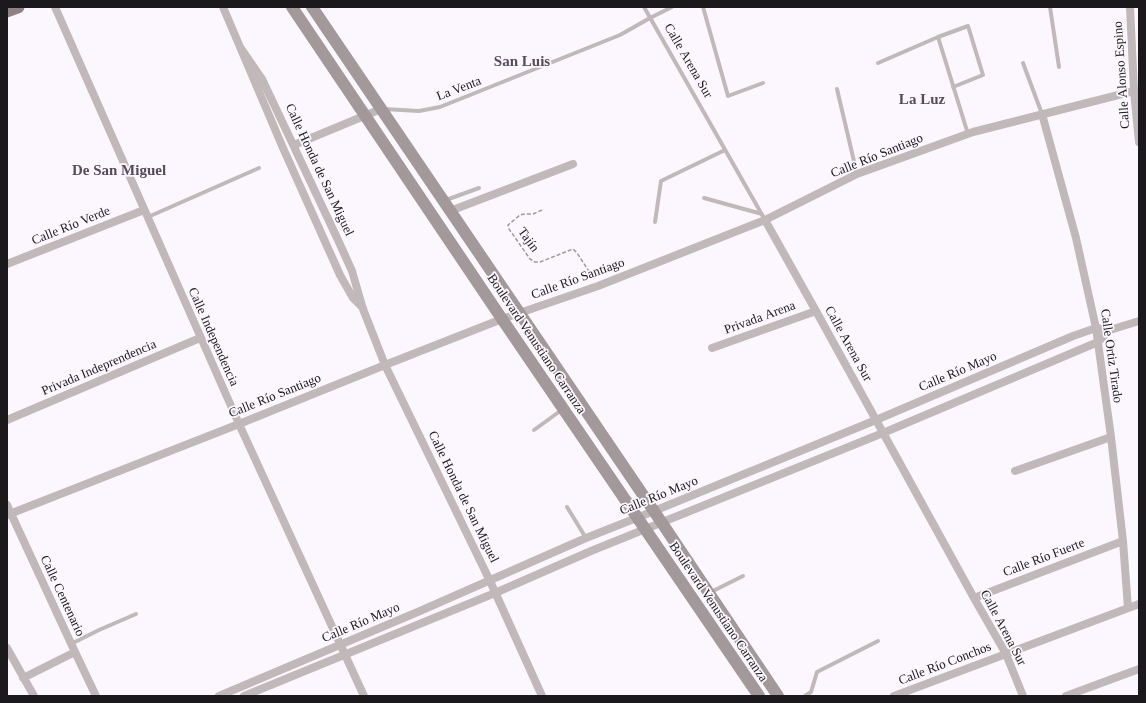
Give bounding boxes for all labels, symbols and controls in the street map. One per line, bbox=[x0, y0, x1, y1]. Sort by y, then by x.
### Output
street label: Calle Arena Sur bbox=[660, 21, 716, 101]
street label: Calle Alonso Espino bbox=[1110, 21, 1134, 129]
district label: San Luis bbox=[494, 53, 550, 71]
street label: La Venta bbox=[434, 73, 484, 105]
district label: La Luz bbox=[899, 91, 945, 109]
street label: Calle Honda de San Miguel bbox=[281, 101, 357, 239]
street label: Calle Río Santiago bbox=[829, 130, 925, 182]
district label: De San Miguel bbox=[72, 162, 166, 180]
street label: Calle Río Verde bbox=[30, 203, 112, 249]
street label: Tajín bbox=[514, 225, 542, 255]
street label: Calle Río Santiago bbox=[529, 255, 627, 303]
street label: Boulevard Venustiano Carranza bbox=[483, 271, 589, 417]
street label: Calle Independencia bbox=[184, 285, 242, 389]
street label: Privada Arena bbox=[722, 298, 798, 338]
street label: Calle Arena Sur bbox=[821, 304, 875, 384]
street label: Calle Ortiz Tirado bbox=[1097, 308, 1125, 404]
street label: Privada Indeprendencia bbox=[39, 337, 159, 399]
street label: Calle Río Mayo bbox=[917, 349, 999, 395]
street label: Calle Río Santiago bbox=[227, 370, 323, 422]
street label: Calle Honda de San Miguel bbox=[424, 429, 502, 565]
street label: Calle Río Mayo bbox=[618, 473, 700, 519]
street label: Calle Río Fuerte bbox=[1001, 535, 1087, 581]
street label: Boulevard Venustiano Carranza bbox=[665, 539, 771, 685]
street label: Calle Centenario bbox=[36, 553, 88, 639]
street label: Calle Arena Sur bbox=[976, 587, 1030, 669]
street label: Calle Río Mayo bbox=[320, 600, 402, 646]
street label: Calle Río Conchos bbox=[896, 639, 994, 689]

